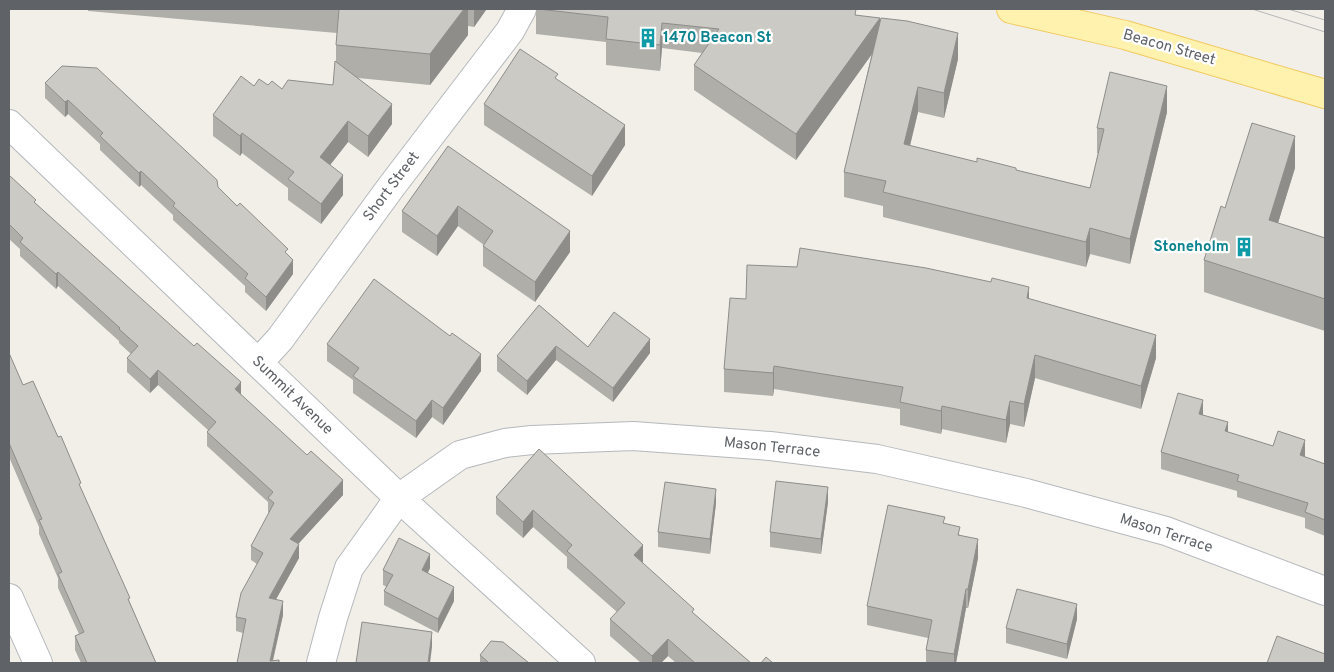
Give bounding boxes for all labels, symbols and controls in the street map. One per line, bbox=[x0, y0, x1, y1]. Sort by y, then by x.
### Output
street label: Beacon Street bbox=[1121, 26, 1217, 70]
building icon: 1470 Beacon St bbox=[637, 27, 659, 49]
place label: 1470 Beacon St bbox=[663, 29, 772, 48]
street label: Short Street bbox=[360, 148, 424, 226]
building icon: Stoneholm bbox=[1233, 236, 1255, 258]
place label: Stoneholm bbox=[1154, 238, 1229, 257]
street label: Summit Avenue bbox=[247, 352, 337, 440]
street label: Mason Terrace bbox=[723, 433, 821, 463]
street label: Mason Terrace bbox=[1117, 510, 1215, 558]

